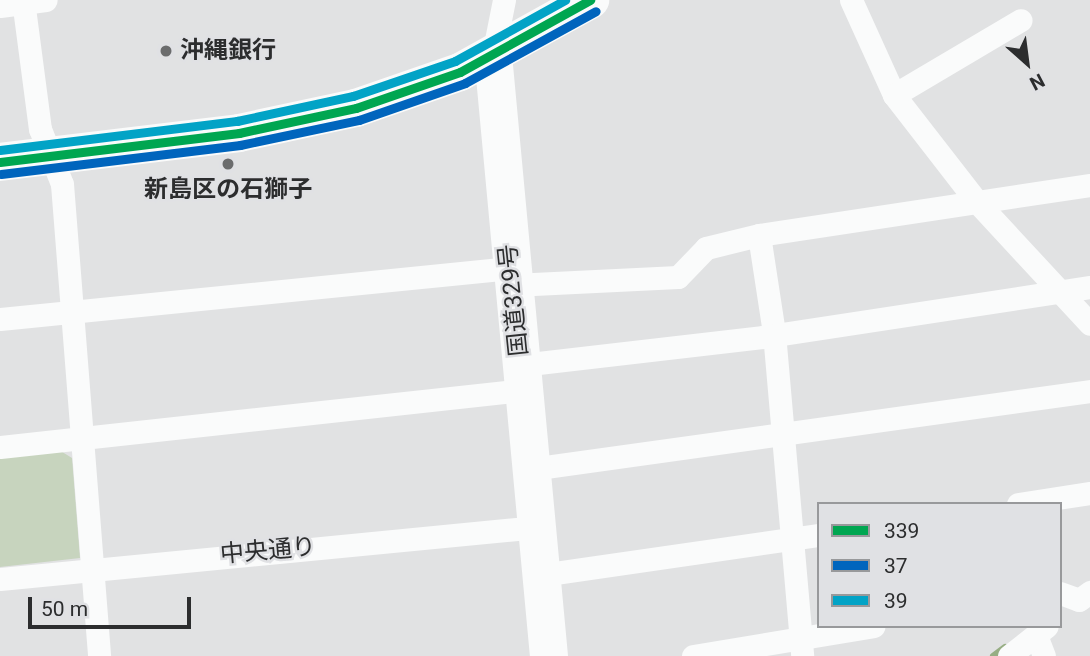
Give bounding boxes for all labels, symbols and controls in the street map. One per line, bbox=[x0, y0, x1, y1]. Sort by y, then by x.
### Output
north arrow bbox=[992, 28, 1062, 98]
place label: 沖縄銀行 bbox=[180, 37, 276, 65]
marker: 沖縄銀行 bbox=[158, 43, 174, 59]
text: N bbox=[1026, 69, 1048, 95]
marker: 新島区の石獅子 bbox=[220, 156, 236, 172]
place label: 新島区の石獅子 bbox=[144, 176, 312, 204]
street label: 国道329号 bbox=[494, 243, 534, 357]
legend bbox=[817, 502, 1062, 628]
text: 339 bbox=[884, 519, 919, 543]
street label: 中央通り bbox=[219, 532, 317, 570]
text: 37 bbox=[884, 554, 908, 578]
scale bar bbox=[32, 582, 194, 626]
text: 39 bbox=[884, 589, 908, 613]
text: 50 m bbox=[41, 597, 88, 621]

